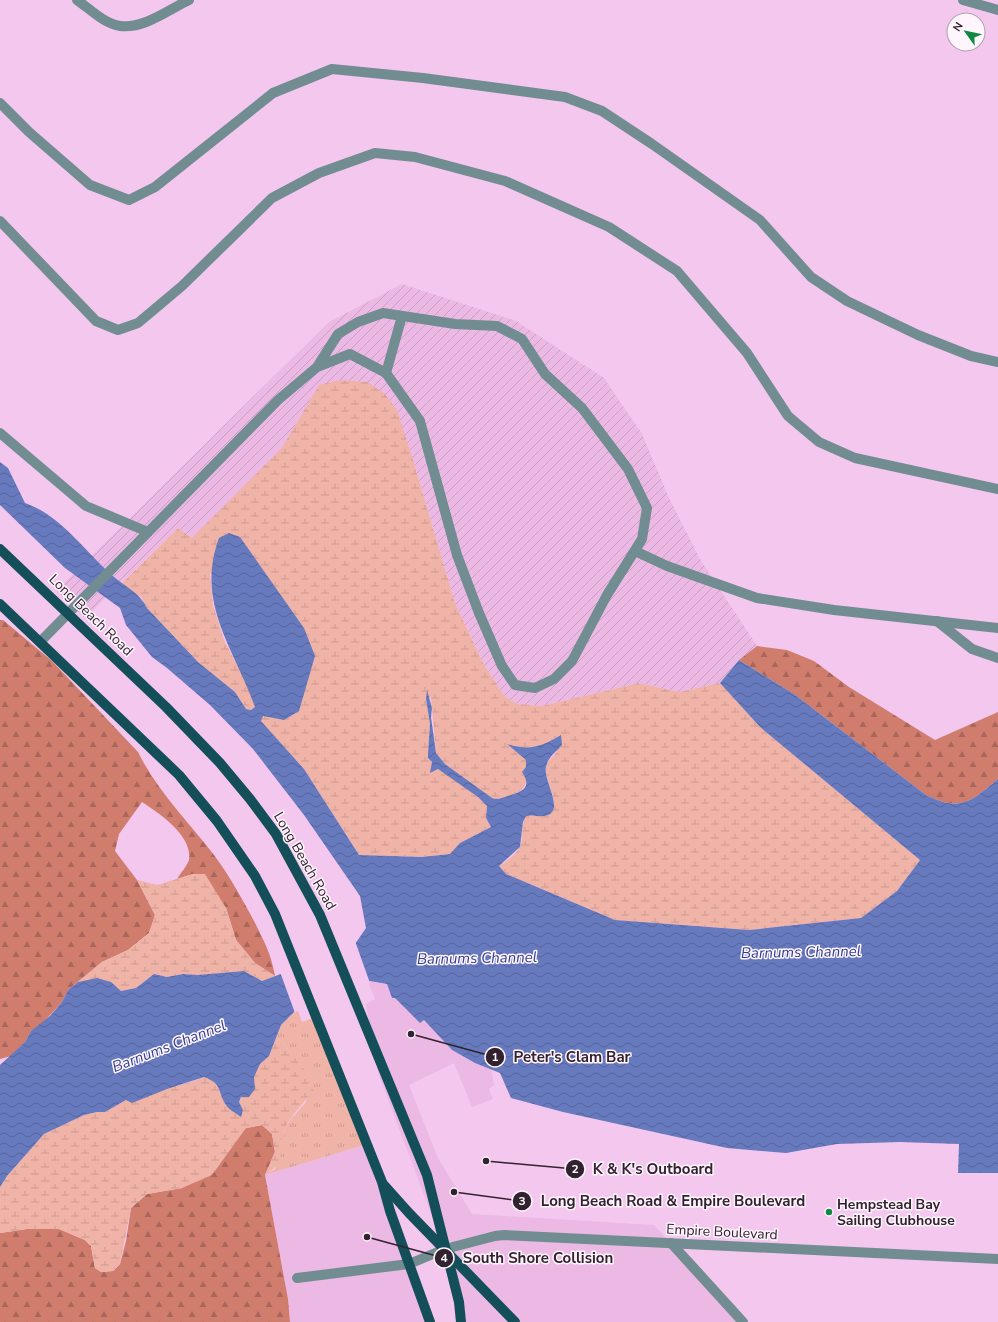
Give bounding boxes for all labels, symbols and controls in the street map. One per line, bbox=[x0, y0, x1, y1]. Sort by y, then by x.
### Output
north arrow bbox=[946, 12, 986, 52]
text: N bbox=[950, 19, 967, 34]
street label: Long Beach Road bbox=[45, 570, 137, 660]
street label: Long Beach Road bbox=[269, 809, 341, 913]
water label: Barnums Channel bbox=[741, 941, 861, 963]
water label: Barnums Channel bbox=[417, 947, 537, 969]
water label: Barnums Channel bbox=[109, 1015, 229, 1077]
callout: Peter's Clam Bar bbox=[485, 1044, 638, 1071]
text: Peter's Clam Bar bbox=[514, 1047, 631, 1067]
text: 1 bbox=[491, 1049, 499, 1065]
callout: K & K's Outboard bbox=[565, 1155, 722, 1182]
text: K & K's Outboard bbox=[593, 1159, 713, 1179]
text: 2 bbox=[571, 1161, 579, 1177]
callout: Long Beach Road & Empire Boulevard bbox=[512, 1188, 813, 1215]
text: Long Beach Road & Empire Boulevard bbox=[541, 1191, 805, 1211]
text: 3 bbox=[518, 1193, 526, 1209]
place label: Hempstead Bay Sailing Clubhouse bbox=[837, 1195, 955, 1230]
marker: Hempstead Bay Sailing Clubhouse bbox=[824, 1207, 834, 1217]
street label: Empire Boulevard bbox=[666, 1220, 778, 1244]
callout: South Shore Collision bbox=[434, 1244, 621, 1271]
text: South Shore Collision bbox=[463, 1248, 613, 1268]
text: 4 bbox=[440, 1250, 448, 1266]

